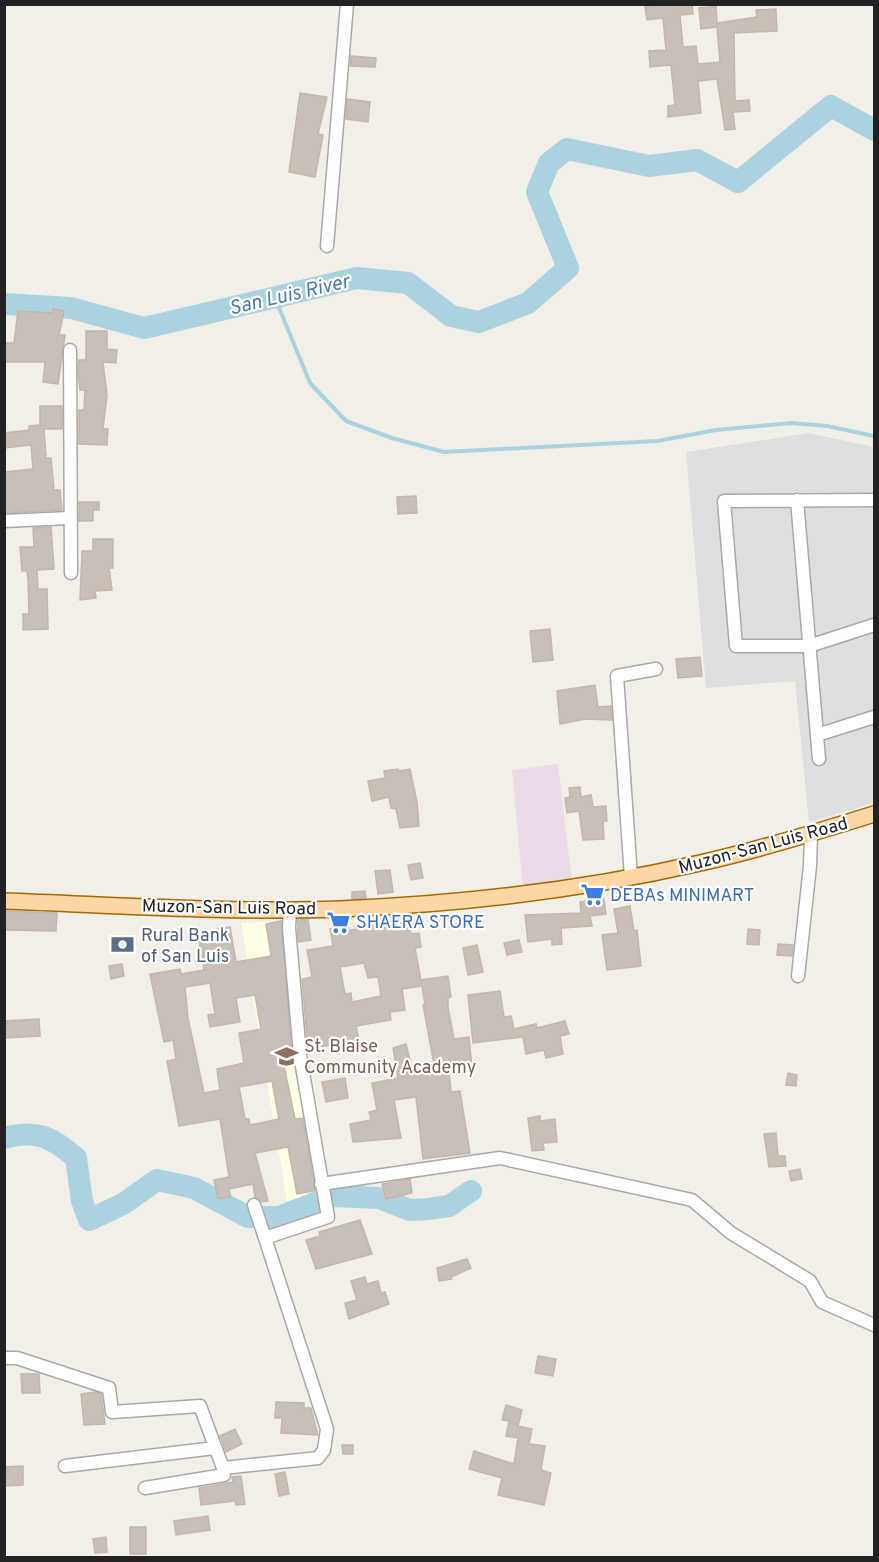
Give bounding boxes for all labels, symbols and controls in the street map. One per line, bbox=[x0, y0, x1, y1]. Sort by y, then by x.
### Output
water label: San Luis River bbox=[227, 269, 354, 322]
street label: Muzon-San Luis Road bbox=[676, 813, 851, 880]
supermarket icon: DEBAs MINIMART bbox=[579, 882, 605, 908]
place label: DEBAs MINIMART bbox=[610, 885, 754, 908]
street label: Muzon-San Luis Road bbox=[142, 895, 316, 922]
supermarket icon: SHAERA STORE bbox=[325, 909, 351, 935]
place label: SHAERA STORE bbox=[356, 912, 485, 935]
place label: Rural Bank of San Luis bbox=[141, 925, 229, 969]
bank icon: Rural Bank of San Luis bbox=[110, 932, 136, 958]
place label: St. Blaise Community Academy bbox=[304, 1036, 476, 1080]
school or university icon: St. Blaise Community Academy bbox=[273, 1043, 299, 1069]

